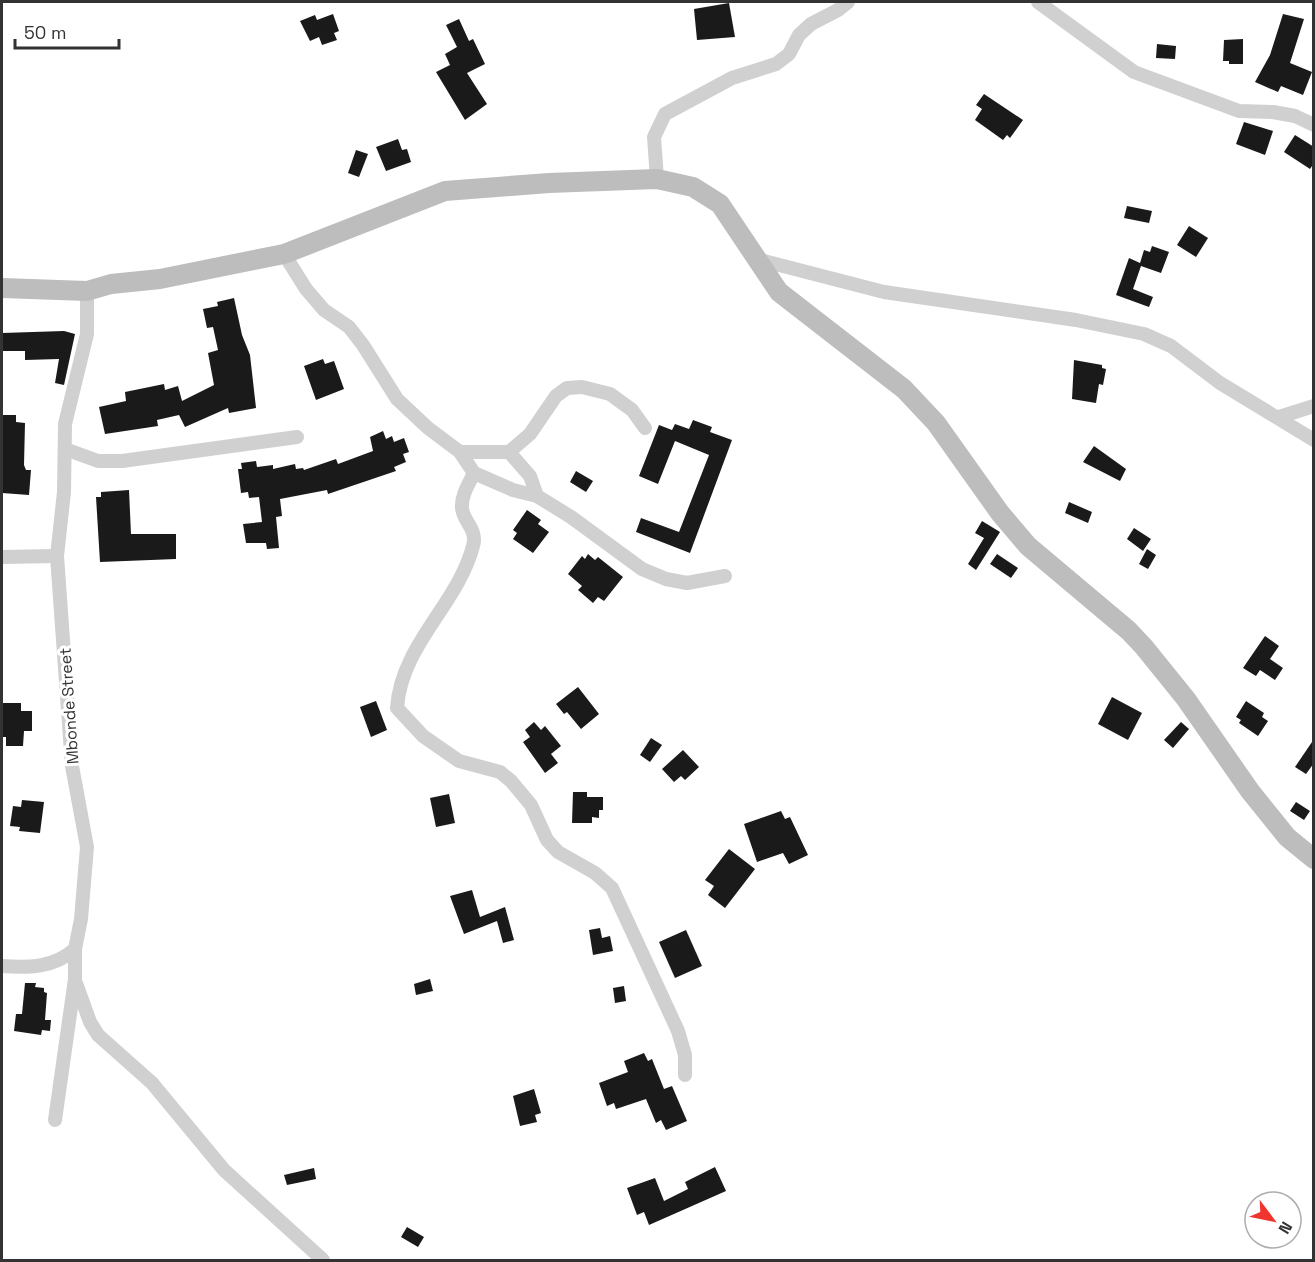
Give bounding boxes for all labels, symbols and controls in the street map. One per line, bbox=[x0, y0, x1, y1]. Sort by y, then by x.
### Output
scale bar bbox=[15, 12, 118, 50]
text: 50 m bbox=[24, 21, 66, 44]
street label: Mbonde Street bbox=[54, 647, 84, 765]
north arrow bbox=[1243, 1190, 1303, 1250]
text: N bbox=[1274, 1218, 1297, 1238]

